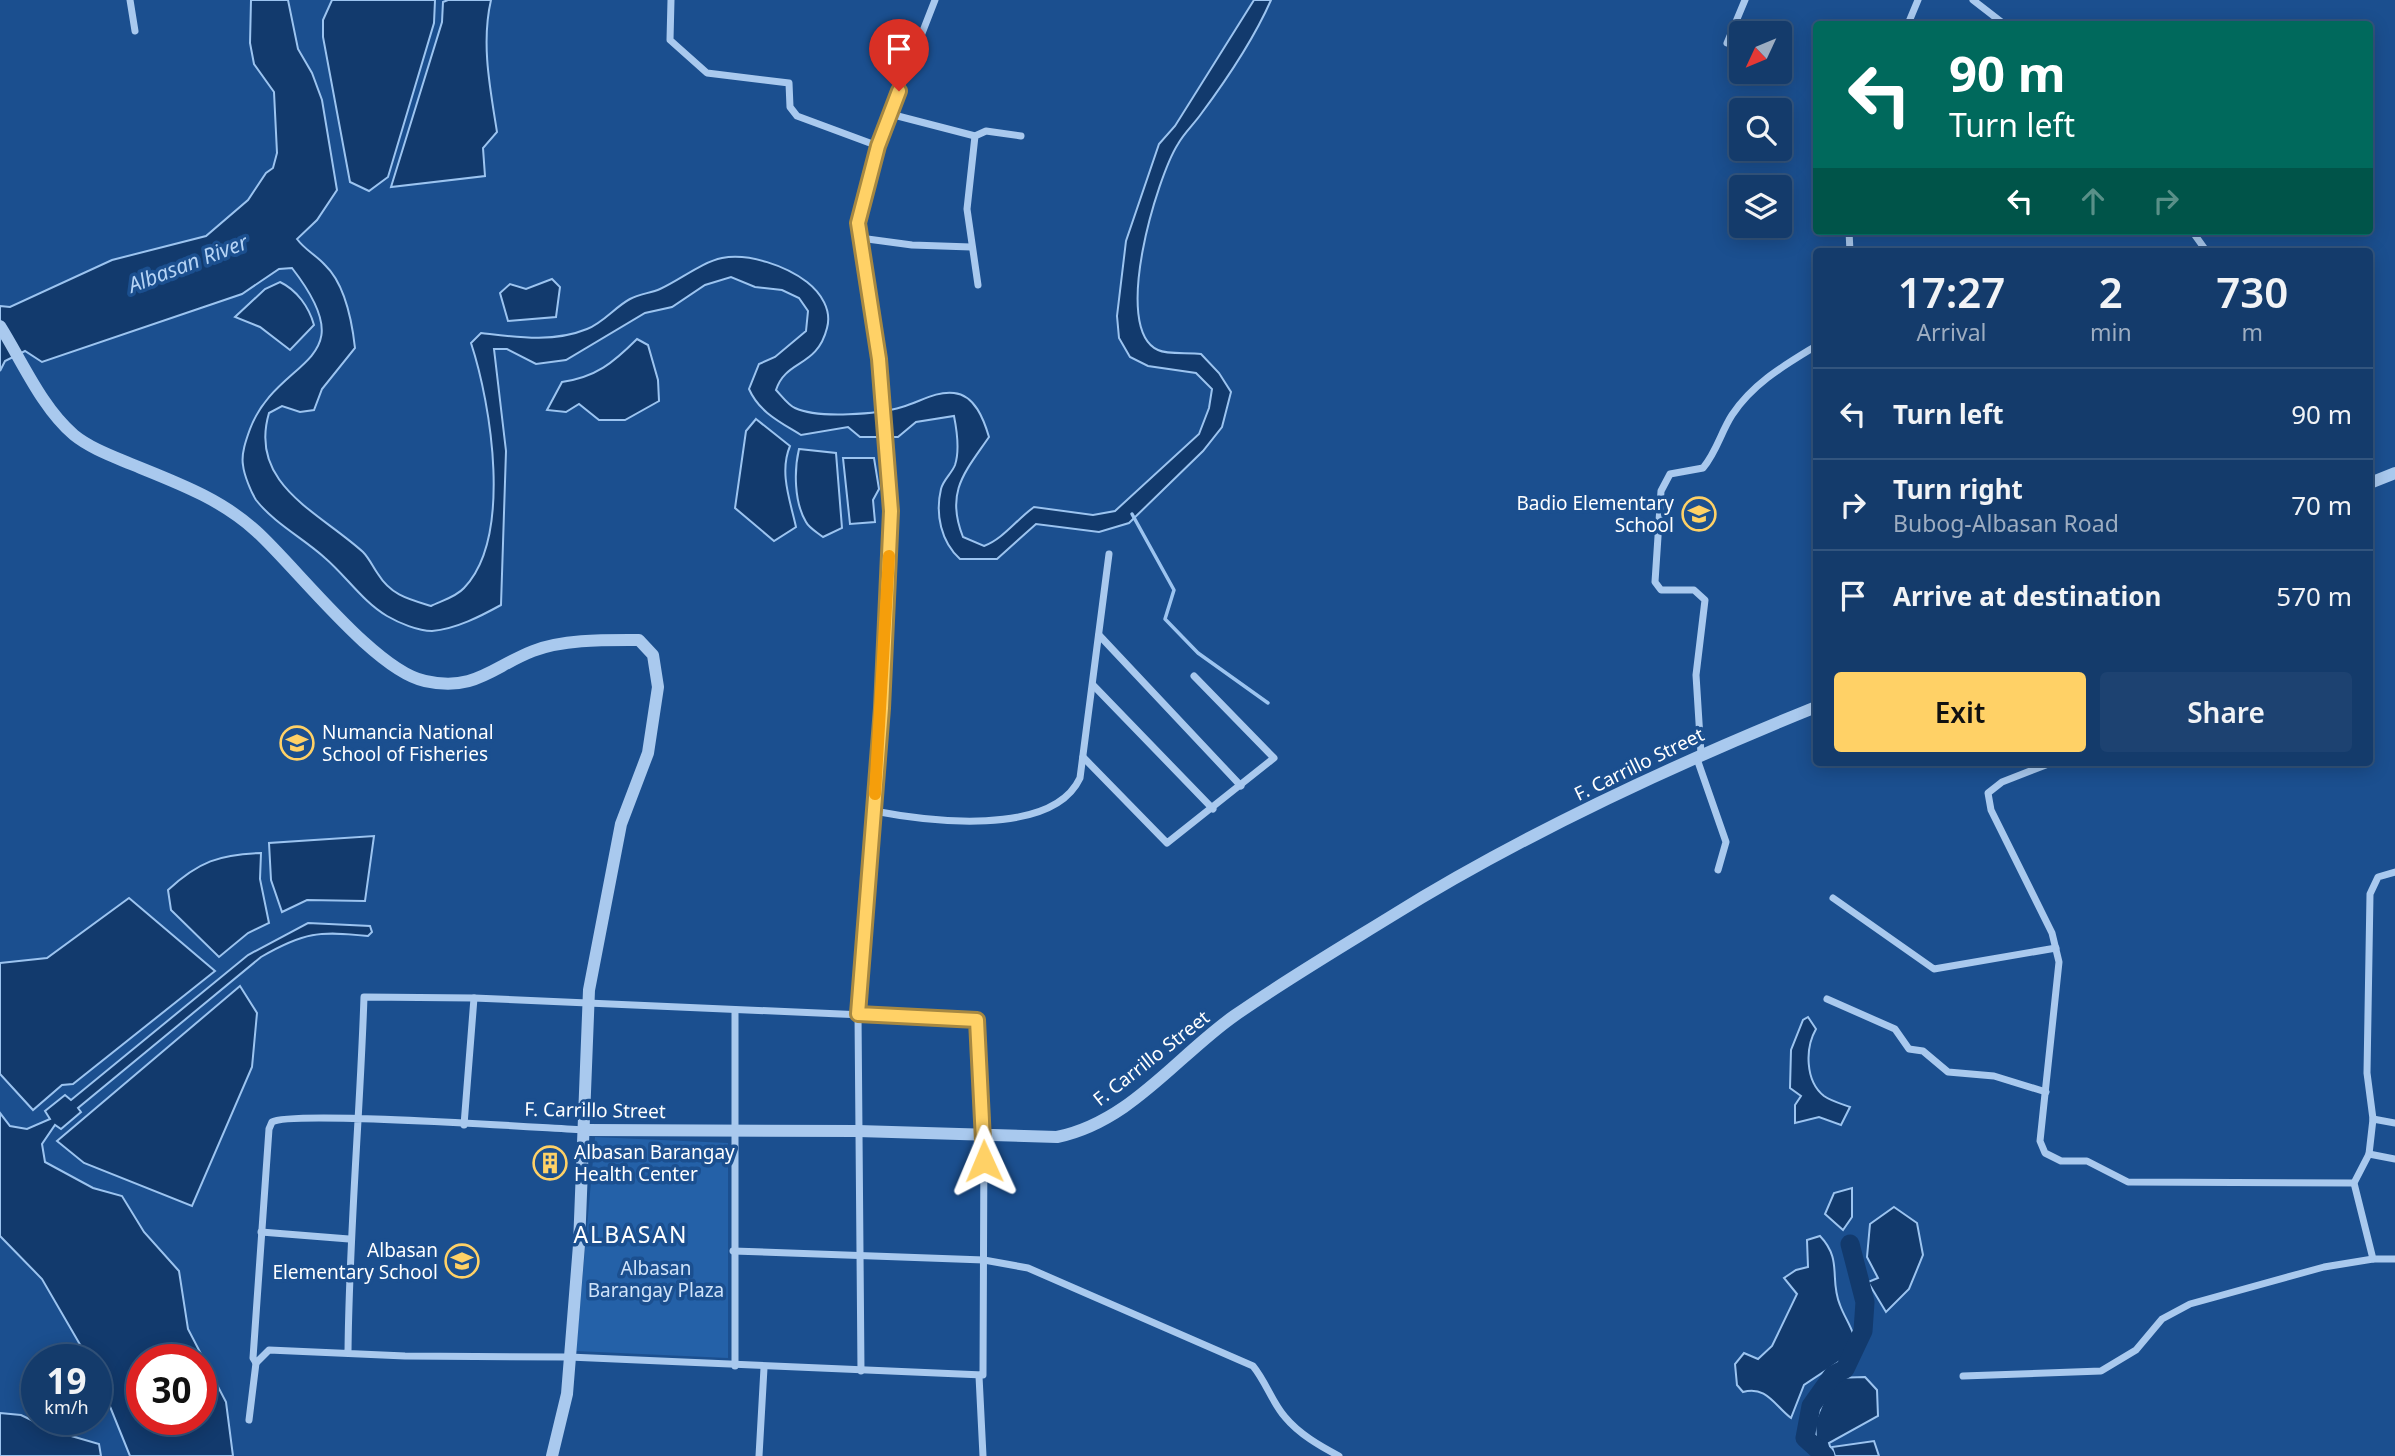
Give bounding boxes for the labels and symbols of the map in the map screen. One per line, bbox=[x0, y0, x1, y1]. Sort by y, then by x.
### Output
pin bbox=[869, 19, 929, 91]
north arrow bbox=[1729, 21, 1792, 84]
water label: Albasan River bbox=[122, 227, 253, 299]
place label: Badio Elementary School bbox=[1517, 490, 1674, 538]
school or university icon: Badio Elementary School bbox=[1680, 495, 1718, 533]
place label: Numancia National School of Fisheries bbox=[322, 719, 494, 767]
street label: F. Carrillo Street bbox=[1570, 721, 1708, 807]
school or university icon: Numancia National School of Fisheries bbox=[278, 724, 316, 762]
street label: F. Carrillo Street bbox=[1087, 1004, 1215, 1112]
street label: F. Carrillo Street bbox=[524, 1096, 666, 1124]
position arrow bbox=[947, 1124, 1021, 1198]
place label: Albasan Barangay Health Center bbox=[574, 1139, 735, 1187]
building icon: Albasan Barangay Health Center bbox=[531, 1144, 569, 1182]
district label: ALBASAN bbox=[573, 1218, 689, 1250]
place label: Albasan Elementary School bbox=[272, 1237, 438, 1285]
school or university icon: Albasan Elementary School bbox=[443, 1242, 481, 1280]
park label: Albasan Barangay Plaza bbox=[588, 1255, 724, 1303]
speed limit sign: 30 bbox=[126, 1344, 217, 1435]

